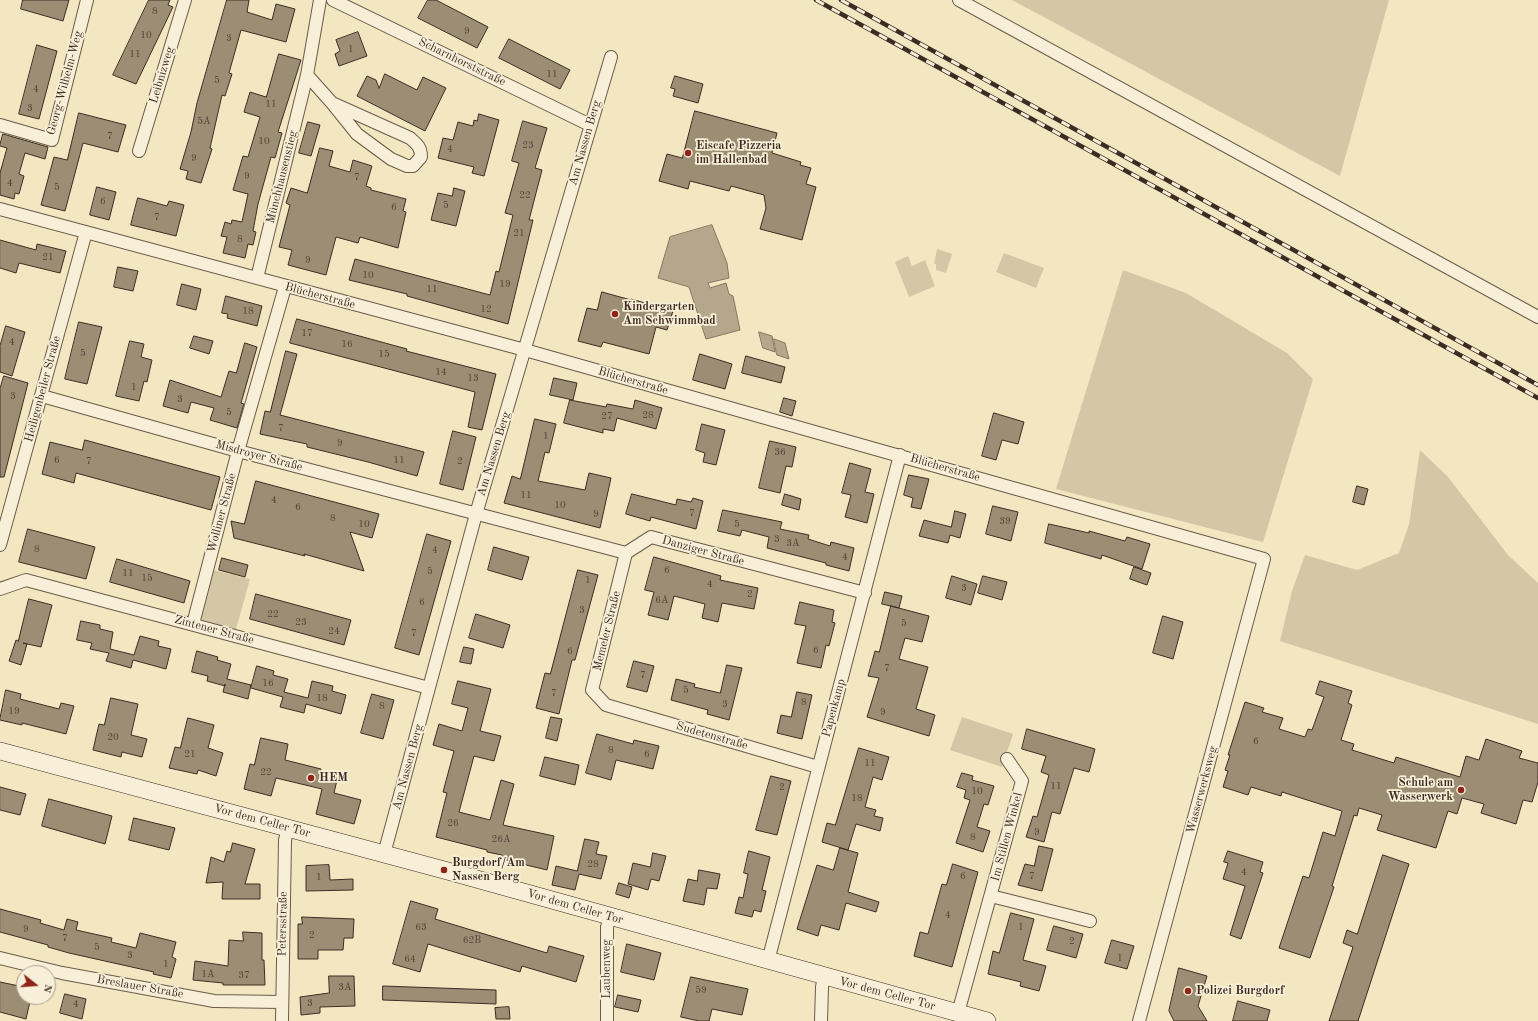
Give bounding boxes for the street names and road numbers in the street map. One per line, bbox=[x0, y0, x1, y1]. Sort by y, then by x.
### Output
street label: Georg-Wilhelm-Weg bbox=[44, 29, 86, 137]
street label: Scharnhorststraße bbox=[416, 35, 508, 89]
street label: Leibnizweg bbox=[147, 45, 177, 105]
street label: Am Nassen Berg bbox=[566, 99, 604, 187]
street label: Münchhausenstieg bbox=[263, 129, 301, 225]
street label: Blücherstraße bbox=[283, 280, 357, 312]
street label: Heiligenbeiler Straße bbox=[22, 334, 64, 444]
street label: Blücherstraße bbox=[596, 364, 670, 398]
street label: Am Nassen Berg bbox=[474, 410, 514, 498]
street label: Misdroyer Straße bbox=[214, 437, 304, 475]
street label: Blücherstraße bbox=[908, 451, 982, 485]
street label: Wolliner Straße bbox=[204, 472, 240, 554]
street label: Danziger Straße bbox=[660, 533, 746, 569]
street label: Memeler Straße bbox=[590, 589, 624, 673]
street label: Zintener Straße bbox=[173, 612, 255, 648]
street label: Papenkamp bbox=[819, 677, 849, 739]
street label: Sudetenstraße bbox=[674, 719, 750, 753]
street label: Am Nassen Berg bbox=[390, 723, 426, 811]
street label: Wasserwerksweg bbox=[1183, 745, 1221, 835]
street label: Im Stillen Winkel bbox=[988, 791, 1026, 883]
street label: Vor dem Celler Tor bbox=[212, 801, 312, 841]
street label: Vor dem Celler Tor bbox=[525, 886, 625, 928]
street label: Petersstraße bbox=[275, 891, 291, 957]
street label: Laubenweg bbox=[600, 939, 614, 999]
street label: Breslauer Straße bbox=[96, 972, 184, 1002]
street label: Vor dem Celler Tor bbox=[837, 974, 937, 1014]

